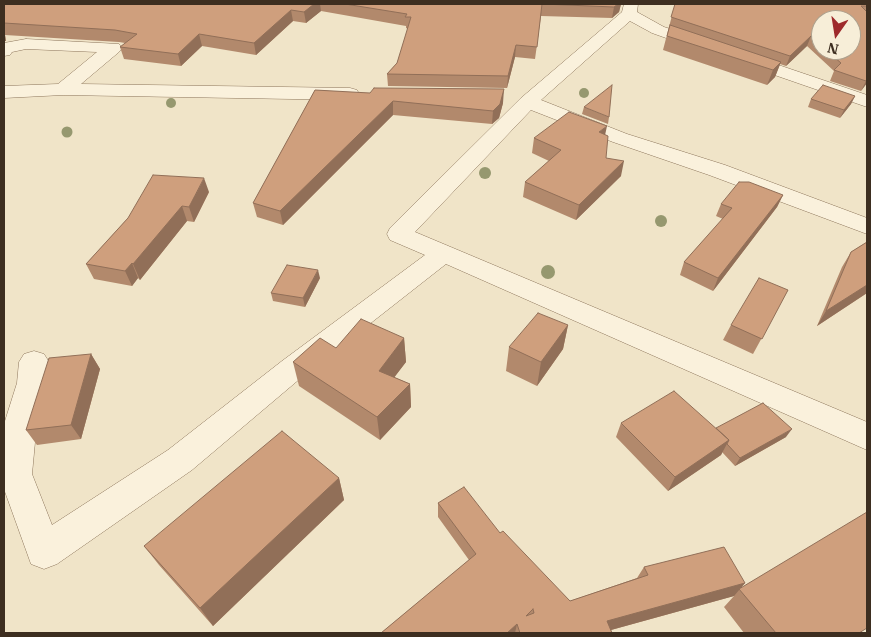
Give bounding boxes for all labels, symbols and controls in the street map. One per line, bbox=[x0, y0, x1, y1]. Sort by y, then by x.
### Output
north arrow bbox=[811, 10, 861, 60]
text: N bbox=[825, 39, 840, 59]

